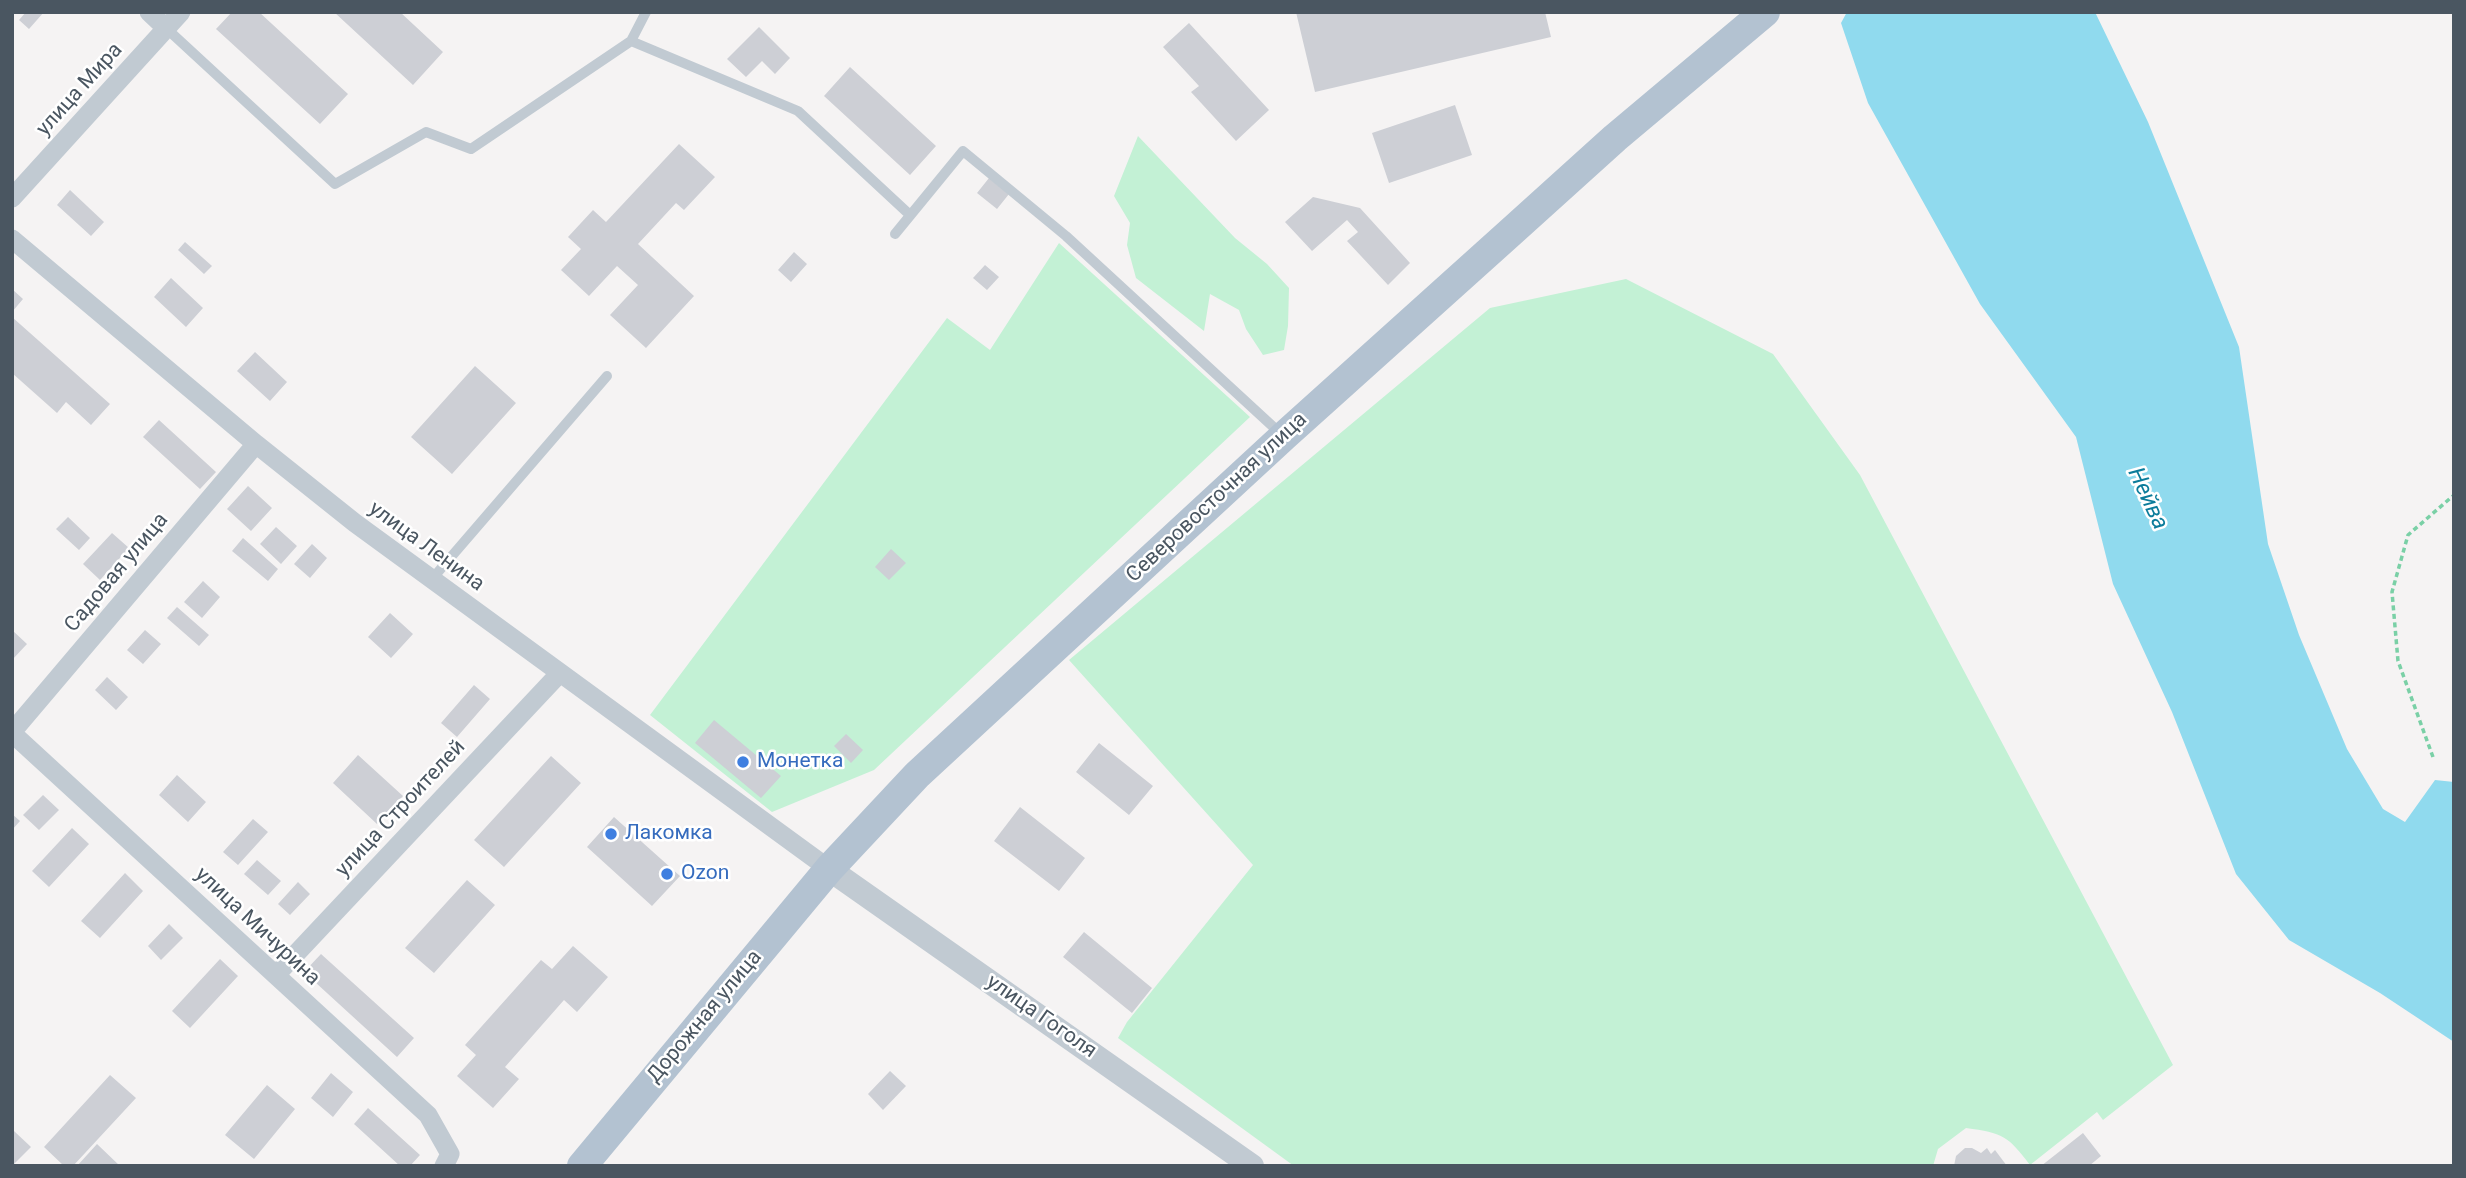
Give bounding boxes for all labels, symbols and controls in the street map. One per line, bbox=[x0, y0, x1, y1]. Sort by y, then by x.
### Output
street label: улица Мира bbox=[32, 38, 128, 142]
street label: Северовосточная улица bbox=[1121, 408, 1313, 588]
water label: Нейва bbox=[2121, 463, 2173, 535]
street label: улица Ленина bbox=[363, 497, 489, 597]
street label: Садовая улица bbox=[60, 508, 174, 638]
street label: улица Строителей bbox=[331, 735, 471, 883]
place label: Монетка bbox=[757, 749, 843, 775]
marker: Монетка bbox=[735, 754, 751, 770]
place label: Лакомка bbox=[625, 821, 713, 847]
marker: Лакомка bbox=[603, 826, 619, 842]
place label: Ozon bbox=[681, 861, 729, 887]
street label: улица Мичурина bbox=[189, 863, 325, 991]
marker: Ozon bbox=[659, 866, 675, 882]
street label: Дорожная улица bbox=[642, 946, 768, 1088]
street label: улица Гоголя bbox=[981, 970, 1101, 1064]

